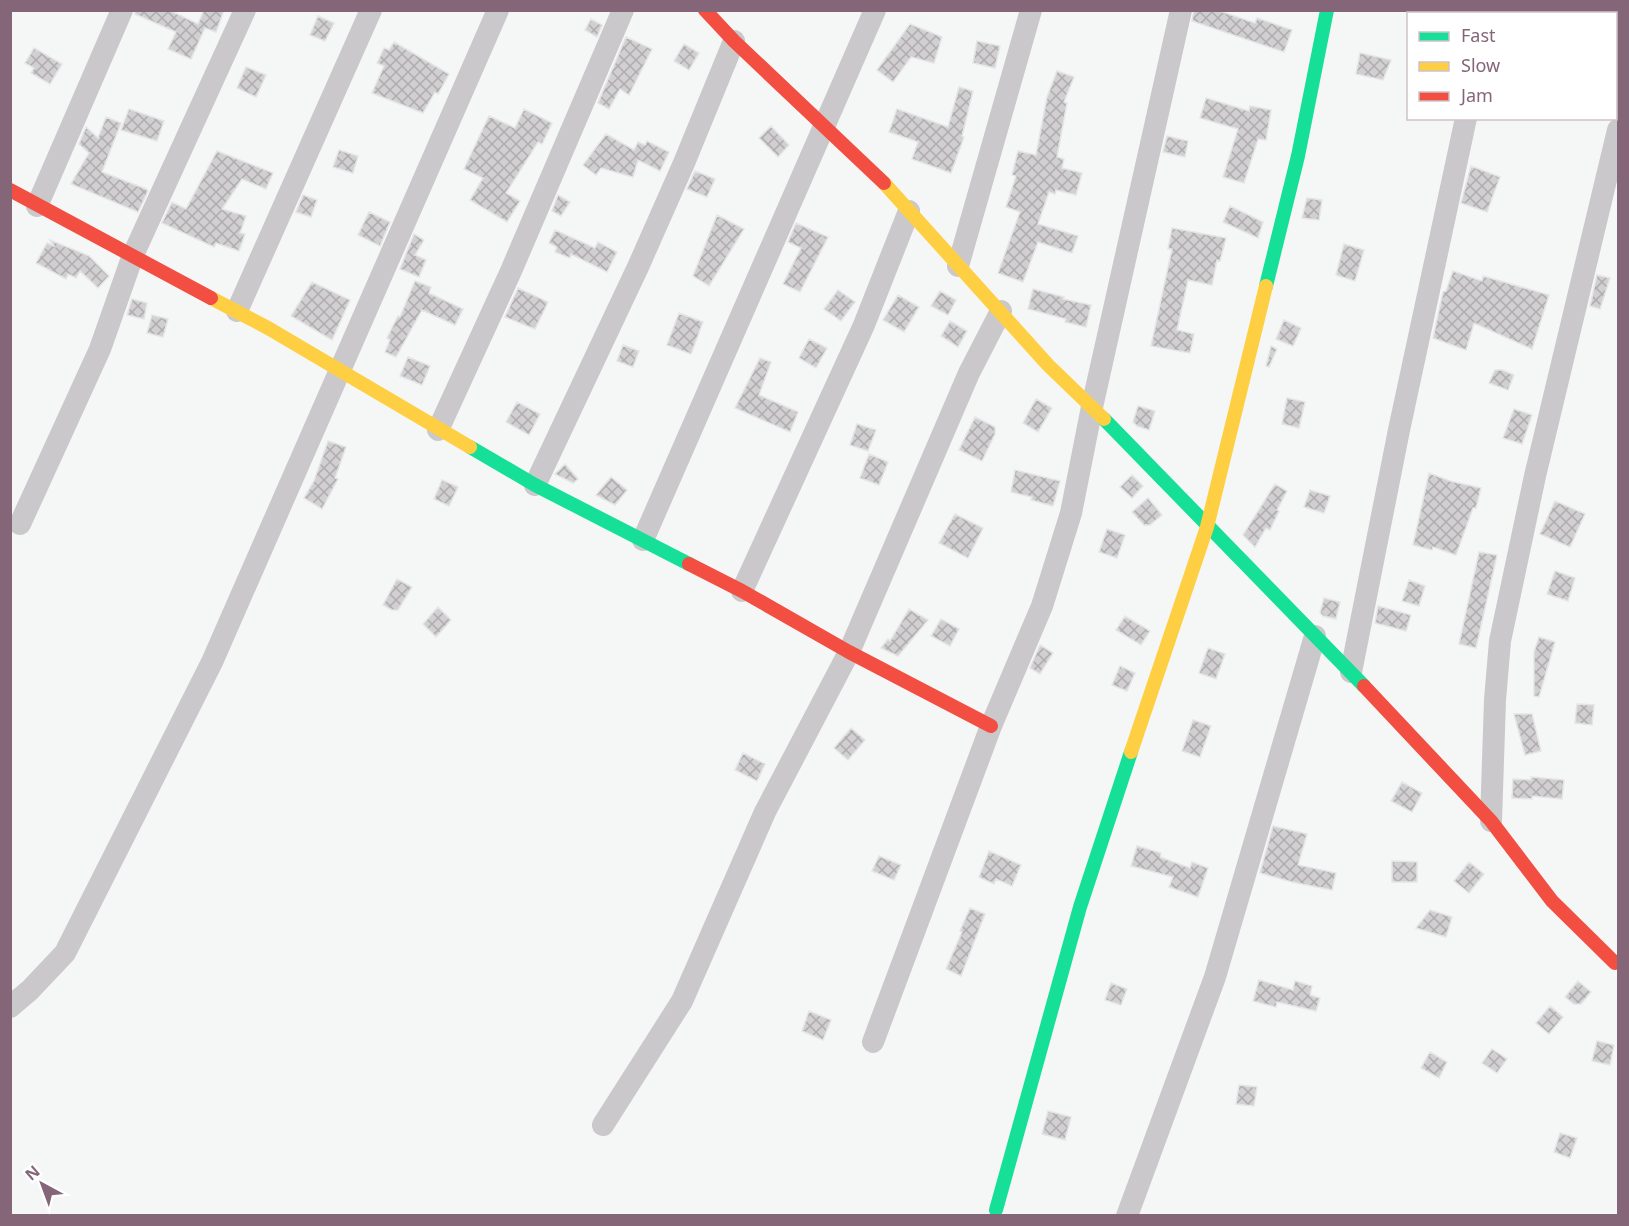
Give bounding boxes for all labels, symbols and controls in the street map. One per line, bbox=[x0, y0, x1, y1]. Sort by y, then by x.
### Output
legend bbox=[1407, 12, 1617, 120]
text: Fast bbox=[1461, 23, 1496, 47]
text: Slow bbox=[1461, 53, 1500, 77]
text: Jam bbox=[1459, 83, 1493, 107]
north arrow bbox=[12, 1154, 72, 1214]
text: N bbox=[20, 1160, 44, 1185]

